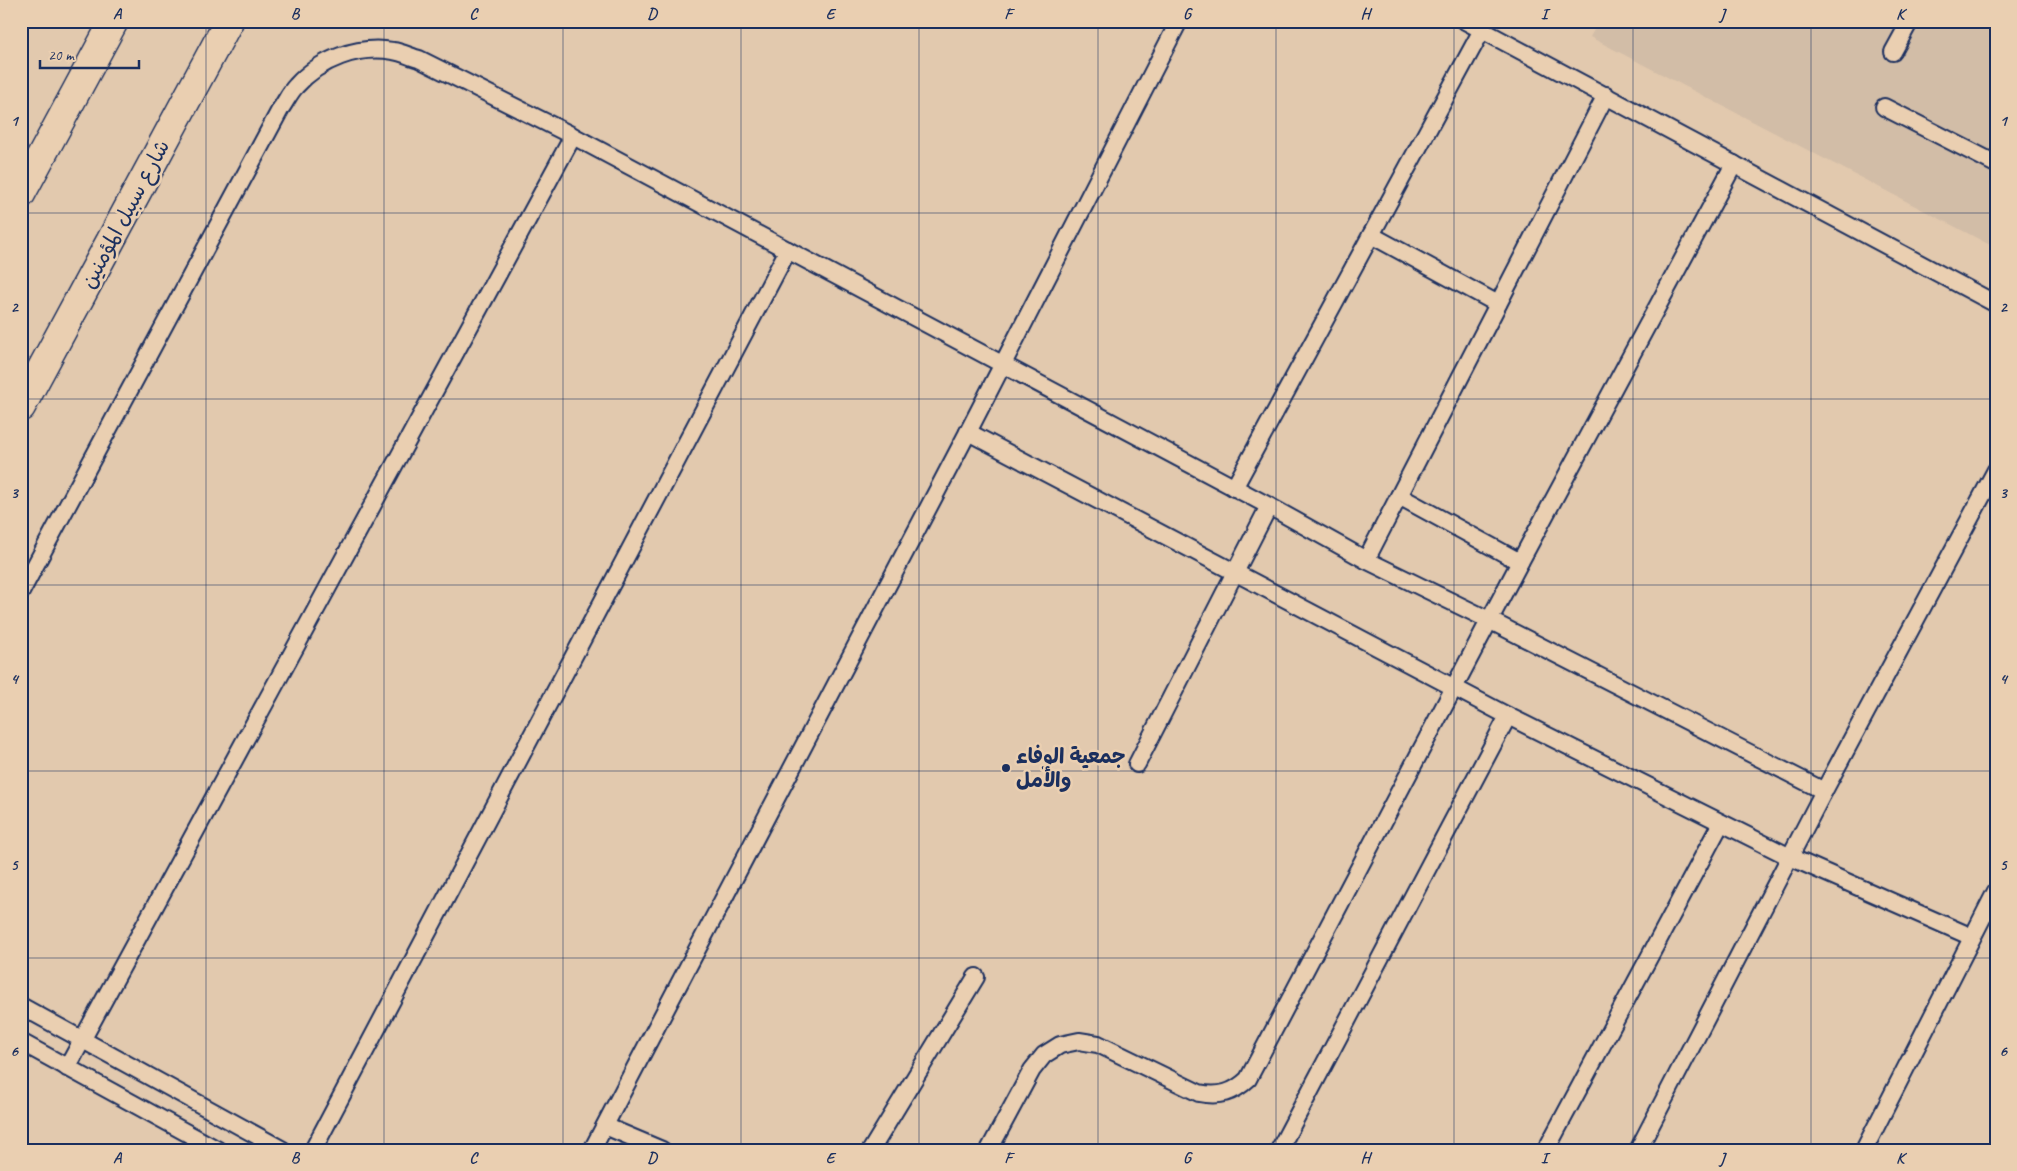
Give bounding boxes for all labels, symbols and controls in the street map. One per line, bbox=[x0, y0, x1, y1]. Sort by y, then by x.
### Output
text: A bbox=[113, 4, 123, 24]
text: B bbox=[291, 4, 301, 24]
text: C bbox=[469, 4, 479, 24]
text: D bbox=[647, 4, 658, 24]
text: E bbox=[826, 4, 837, 24]
text: F bbox=[1004, 4, 1015, 24]
text: G bbox=[1183, 4, 1193, 24]
text: H bbox=[1360, 4, 1372, 24]
text: I bbox=[1541, 4, 1551, 24]
text: J bbox=[1718, 4, 1727, 24]
text: K bbox=[1896, 4, 1908, 24]
scale bar bbox=[40, 38, 139, 70]
text: 20 m bbox=[48, 46, 75, 65]
text: 1 bbox=[10, 111, 19, 131]
text: 1 bbox=[1999, 111, 2008, 131]
street label: شارع سبيل المؤمنين bbox=[75, 135, 177, 294]
text: 2 bbox=[10, 297, 19, 317]
text: 2 bbox=[1999, 297, 2008, 317]
text: 3 bbox=[10, 483, 19, 503]
text: 3 bbox=[1999, 483, 2008, 503]
text: 4 bbox=[10, 669, 19, 689]
text: 4 bbox=[1999, 669, 2008, 689]
place label: جمعية الوفاء والأمل bbox=[1016, 743, 1126, 793]
marker: جمعية الوفاء والأمل bbox=[1000, 762, 1012, 774]
text: 5 bbox=[11, 855, 20, 875]
text: 5 bbox=[2000, 855, 2009, 875]
text: 6 bbox=[10, 1041, 19, 1061]
text: 6 bbox=[1999, 1041, 2008, 1061]
text: A bbox=[113, 1148, 123, 1168]
text: B bbox=[291, 1148, 301, 1168]
text: C bbox=[469, 1148, 479, 1168]
text: D bbox=[647, 1148, 658, 1168]
text: E bbox=[826, 1148, 837, 1168]
text: F bbox=[1004, 1148, 1015, 1168]
text: G bbox=[1183, 1148, 1193, 1168]
text: H bbox=[1360, 1148, 1372, 1168]
text: I bbox=[1541, 1148, 1551, 1168]
text: J bbox=[1718, 1148, 1727, 1168]
text: K bbox=[1896, 1148, 1908, 1168]

